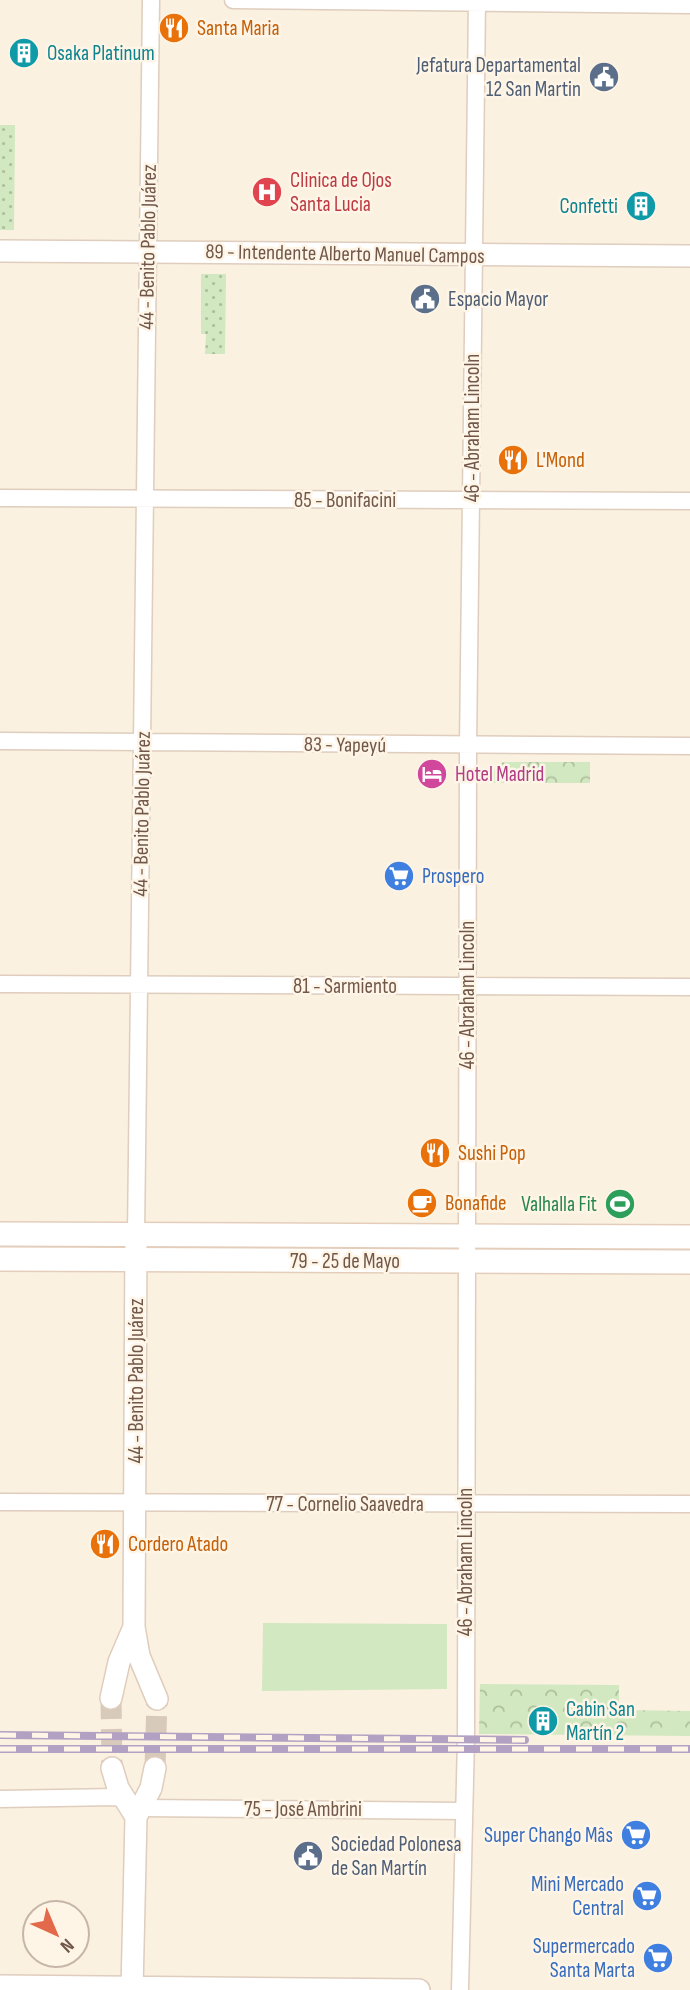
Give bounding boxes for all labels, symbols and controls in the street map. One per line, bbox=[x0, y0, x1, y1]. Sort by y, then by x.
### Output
restaurant icon: Santa Maria bbox=[157, 11, 191, 45]
place label: Santa Maria bbox=[197, 16, 280, 41]
building icon: Osaka Platinum bbox=[7, 36, 41, 70]
place label: Osaka Platinum bbox=[47, 41, 155, 66]
place label: Jefatura Departamental 12 San Martin bbox=[415, 53, 581, 102]
public building icon: Jefatura Departamental 12 San Martin bbox=[587, 60, 621, 94]
street label: 44 - Benito Pablo Juárez bbox=[134, 164, 162, 330]
place label: Clinica de Ojos Santa Lucia bbox=[290, 168, 392, 217]
hospital icon: Clinica de Ojos Santa Lucia bbox=[250, 175, 284, 209]
building icon: Confetti bbox=[624, 189, 658, 223]
place label: Confetti bbox=[560, 194, 618, 219]
street label: 89 - Intendente Alberto Manuel Campos bbox=[205, 239, 485, 269]
public building icon: Espacio Mayor bbox=[408, 282, 442, 316]
place label: Espacio Mayor bbox=[448, 287, 548, 312]
street label: 46 - Abraham Lincoln bbox=[460, 354, 485, 502]
restaurant icon: L'Mond bbox=[496, 443, 530, 477]
place label: L'Mond bbox=[536, 448, 585, 473]
street label: 85 - Bonifacini bbox=[294, 488, 396, 513]
street label: 44 - Benito Pablo Juárez bbox=[128, 731, 156, 897]
street label: 83 - Yapeyú bbox=[304, 732, 386, 758]
hotel icon: Hotel Madrid bbox=[415, 757, 449, 791]
place label: Hotel Madrid bbox=[455, 762, 544, 787]
supermarket icon: Prospero bbox=[382, 859, 416, 893]
place label: Prospero bbox=[422, 864, 484, 889]
street label: 46 - Abraham Lincoln bbox=[455, 921, 480, 1069]
street label: 81 - Sarmiento bbox=[293, 974, 397, 999]
restaurant icon: Sushi Pop bbox=[418, 1136, 452, 1170]
place label: Sushi Pop bbox=[458, 1141, 526, 1166]
cafe icon: Bonafide bbox=[405, 1186, 439, 1220]
sports icon: Valhalla Fit bbox=[603, 1187, 637, 1221]
place label: Bonafide bbox=[445, 1191, 507, 1216]
place label: Valhalla Fit bbox=[521, 1192, 597, 1217]
street label: 79 - 25 de Mayo bbox=[290, 1249, 400, 1274]
street label: 44 - Benito Pablo Juárez bbox=[124, 1298, 149, 1464]
street label: 46 - Abraham Lincoln bbox=[453, 1488, 478, 1636]
street label: 77 - Cornelio Saavedra bbox=[266, 1492, 424, 1517]
restaurant icon: Cordero Atado bbox=[88, 1527, 122, 1561]
place label: Cordero Atado bbox=[128, 1532, 228, 1557]
place label: Cabin San Martín 2 bbox=[566, 1697, 635, 1746]
building icon: Cabin San Martín 2 bbox=[526, 1704, 560, 1738]
street label: 75 - José Ambrini bbox=[244, 1797, 362, 1822]
supermarket icon: Super Chango Mâs bbox=[619, 1818, 653, 1852]
place label: Super Chango Mâs bbox=[484, 1823, 613, 1848]
place label: Sociedad Polonesa de San Martín bbox=[331, 1832, 462, 1881]
public building icon: Sociedad Polonesa de San Martín bbox=[291, 1839, 325, 1873]
place label: Mini Mercado Central bbox=[531, 1872, 624, 1921]
supermarket icon: Mini Mercado Central bbox=[630, 1879, 664, 1913]
north arrow bbox=[21, 1899, 91, 1969]
text: N bbox=[55, 1933, 78, 1957]
place label: Supermercado Santa Marta bbox=[533, 1934, 635, 1983]
supermarket icon: Supermercado Santa Marta bbox=[641, 1941, 675, 1975]

